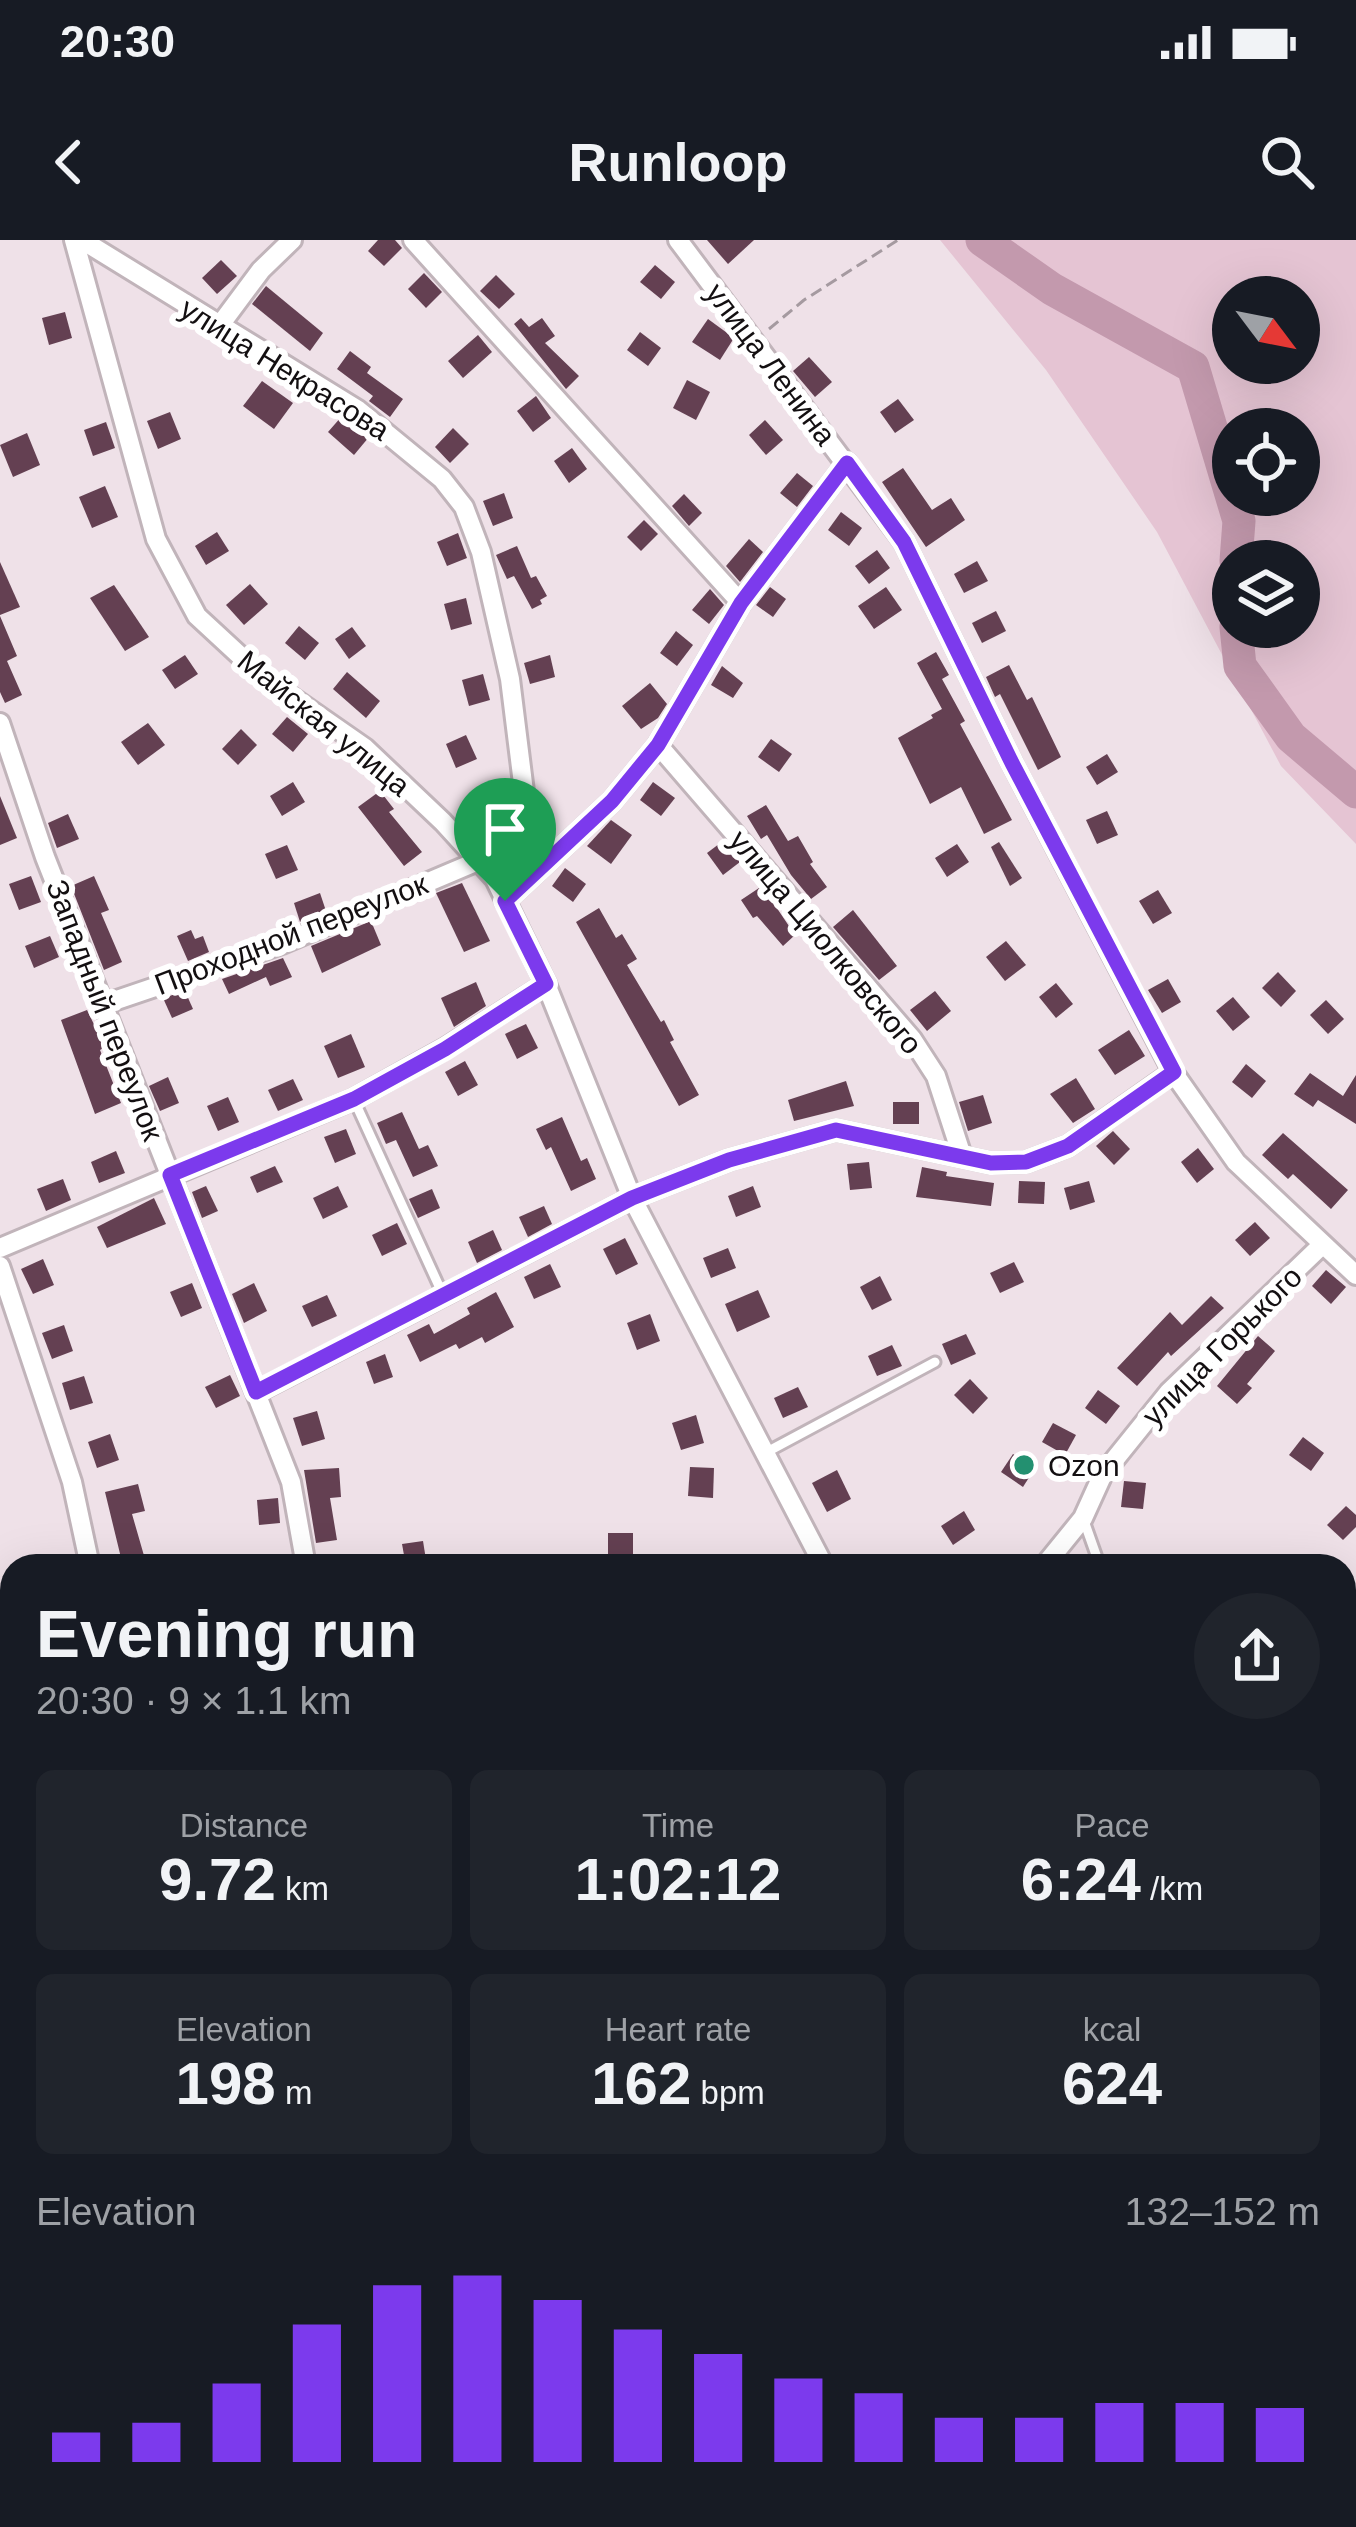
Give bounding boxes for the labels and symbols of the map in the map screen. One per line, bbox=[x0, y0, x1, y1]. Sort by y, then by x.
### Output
north arrow bbox=[1212, 276, 1320, 384]
street label: улица Ленина bbox=[700, 277, 843, 452]
street label: улица Некрасова bbox=[175, 291, 396, 447]
street label: Майская улица bbox=[232, 644, 417, 803]
pin bbox=[454, 778, 556, 901]
street label: улица Циолковского bbox=[723, 824, 929, 1060]
street label: Проходной переулок bbox=[150, 866, 433, 1001]
street label: Западный переулок bbox=[40, 875, 170, 1146]
street label: улица Горького bbox=[1136, 1260, 1308, 1432]
place label: Ozon bbox=[1048, 1449, 1120, 1482]
marker: Ozon bbox=[1011, 1452, 1037, 1478]

